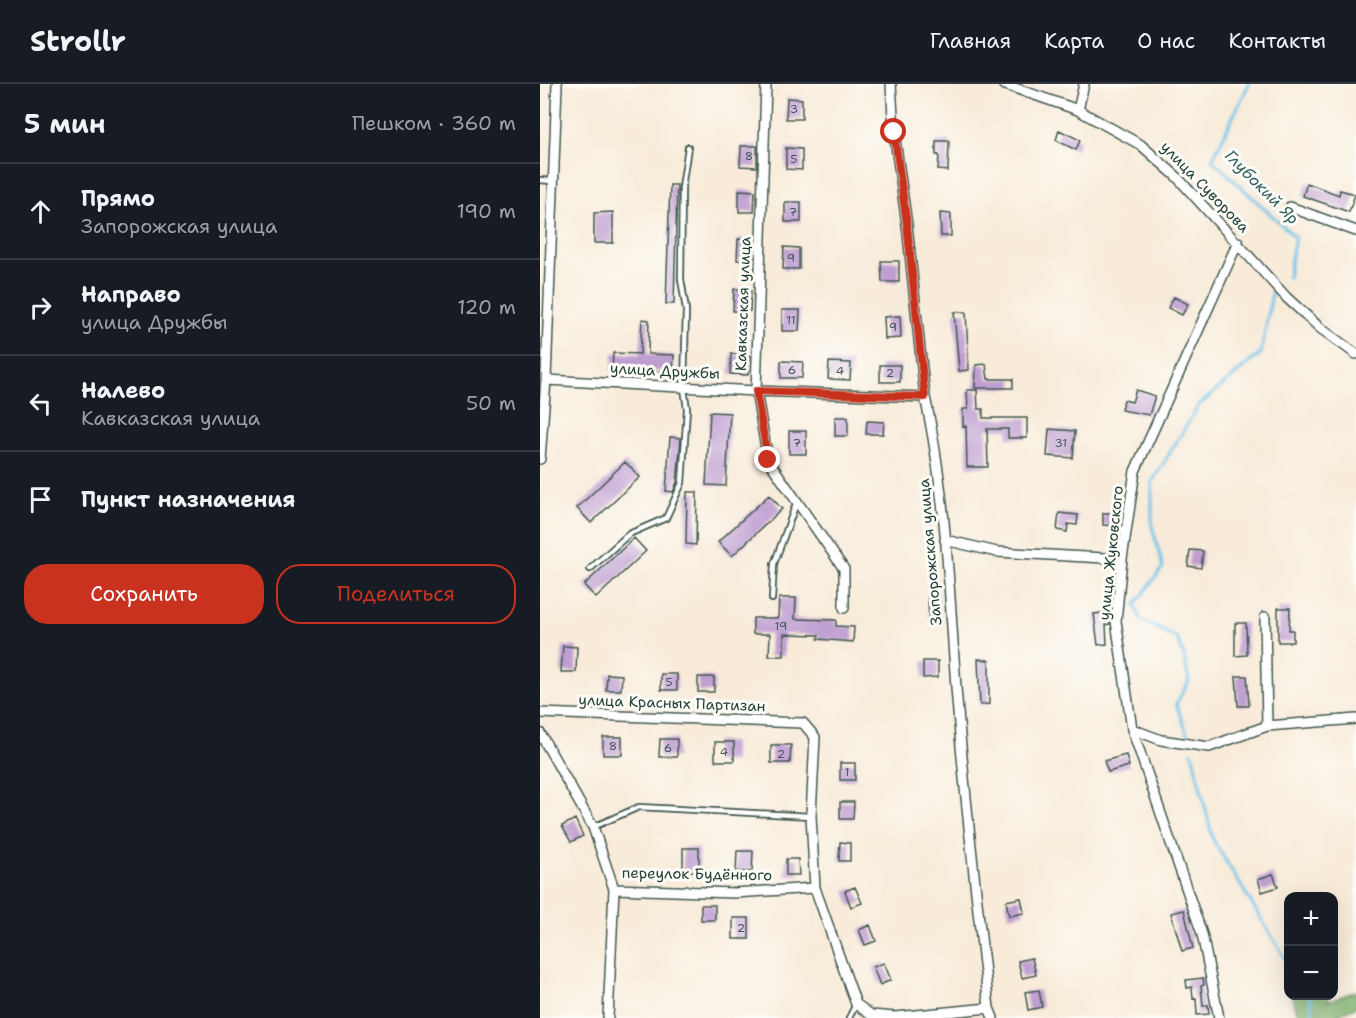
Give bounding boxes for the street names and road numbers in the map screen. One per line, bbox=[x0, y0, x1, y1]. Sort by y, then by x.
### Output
street label: улица Суворова bbox=[1156, 137, 1254, 237]
street label: Кавказская улица bbox=[731, 236, 755, 372]
street label: улица Дружбы bbox=[610, 358, 720, 384]
street label: Запорожская улица bbox=[914, 477, 946, 626]
street label: улица Жуковского bbox=[1094, 485, 1128, 621]
street label: улица Красных Партизан bbox=[578, 690, 766, 716]
street label: переулок Будённого bbox=[622, 863, 772, 885]

